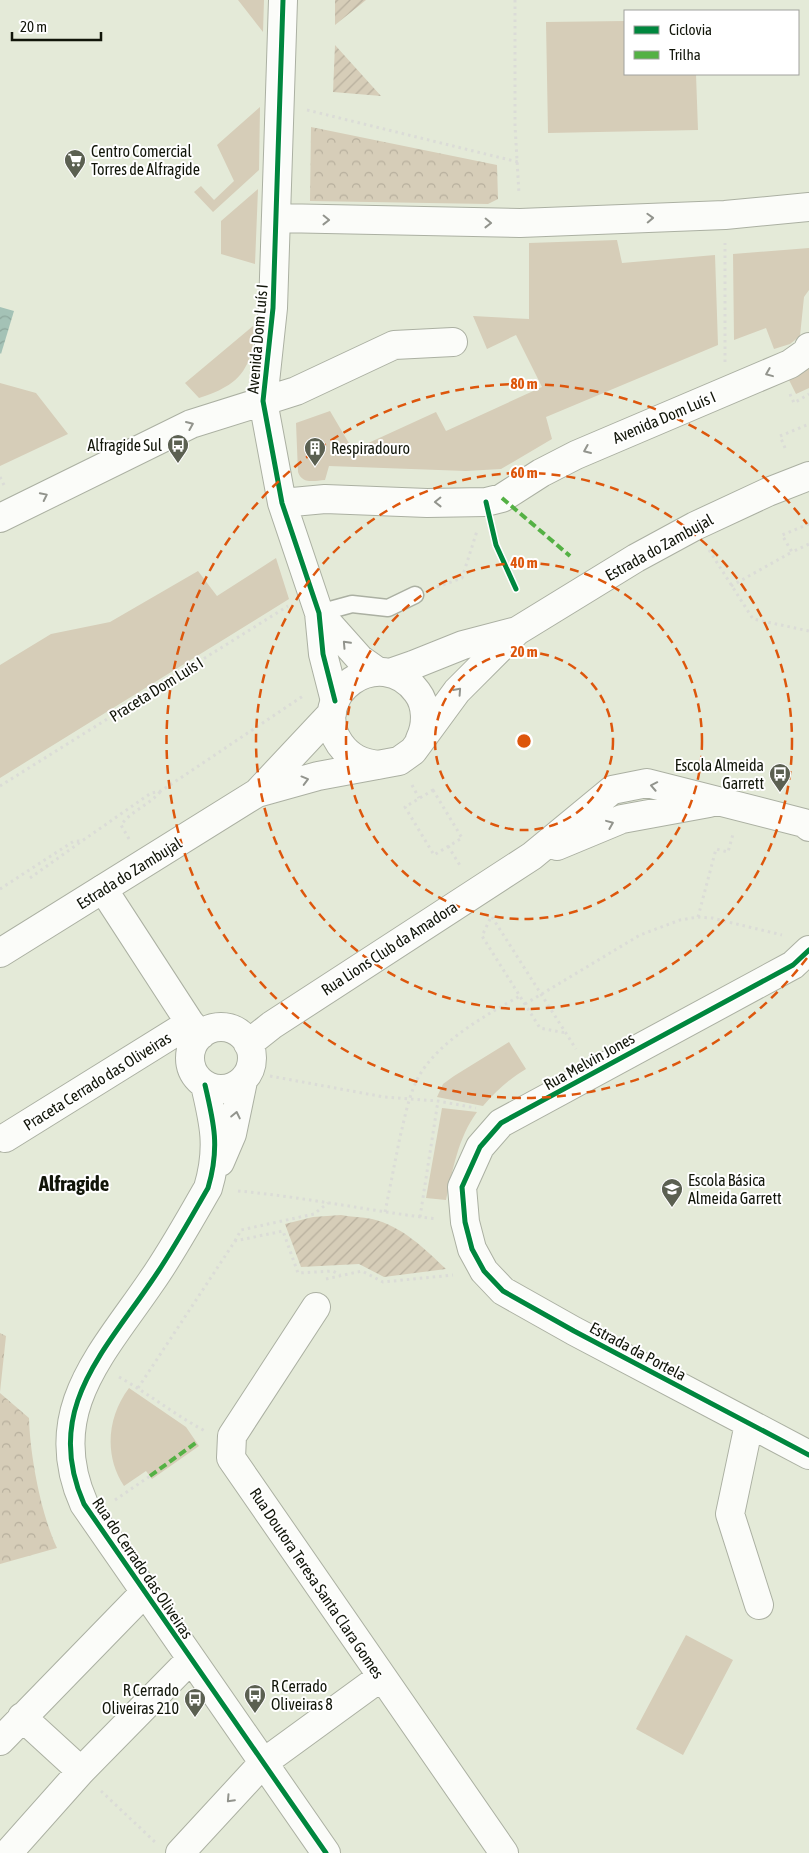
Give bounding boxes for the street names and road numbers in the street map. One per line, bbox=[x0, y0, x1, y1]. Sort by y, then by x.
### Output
street label: Avenida Dom Luís I bbox=[243, 283, 271, 395]
street label: Avenida Dom Luís I bbox=[610, 387, 718, 447]
street label: Estrada do Zambujal bbox=[602, 510, 717, 585]
street label: Praceta Dom Luís I bbox=[106, 653, 206, 725]
street label: Estrada do Zambujal bbox=[73, 833, 186, 913]
street label: Rua Lions Club da Amadora bbox=[318, 897, 460, 999]
street label: Praceta Cerrado das Oliveiras bbox=[20, 1028, 174, 1134]
street label: Rua Melvin Jones bbox=[540, 1028, 638, 1093]
street label: Estrada da Portela bbox=[587, 1318, 689, 1384]
street label: Rua Doutora Teresa Santa Clara Gomes bbox=[246, 1484, 388, 1682]
street label: Rua do Cerrado das Oliveiras bbox=[89, 1494, 197, 1642]

